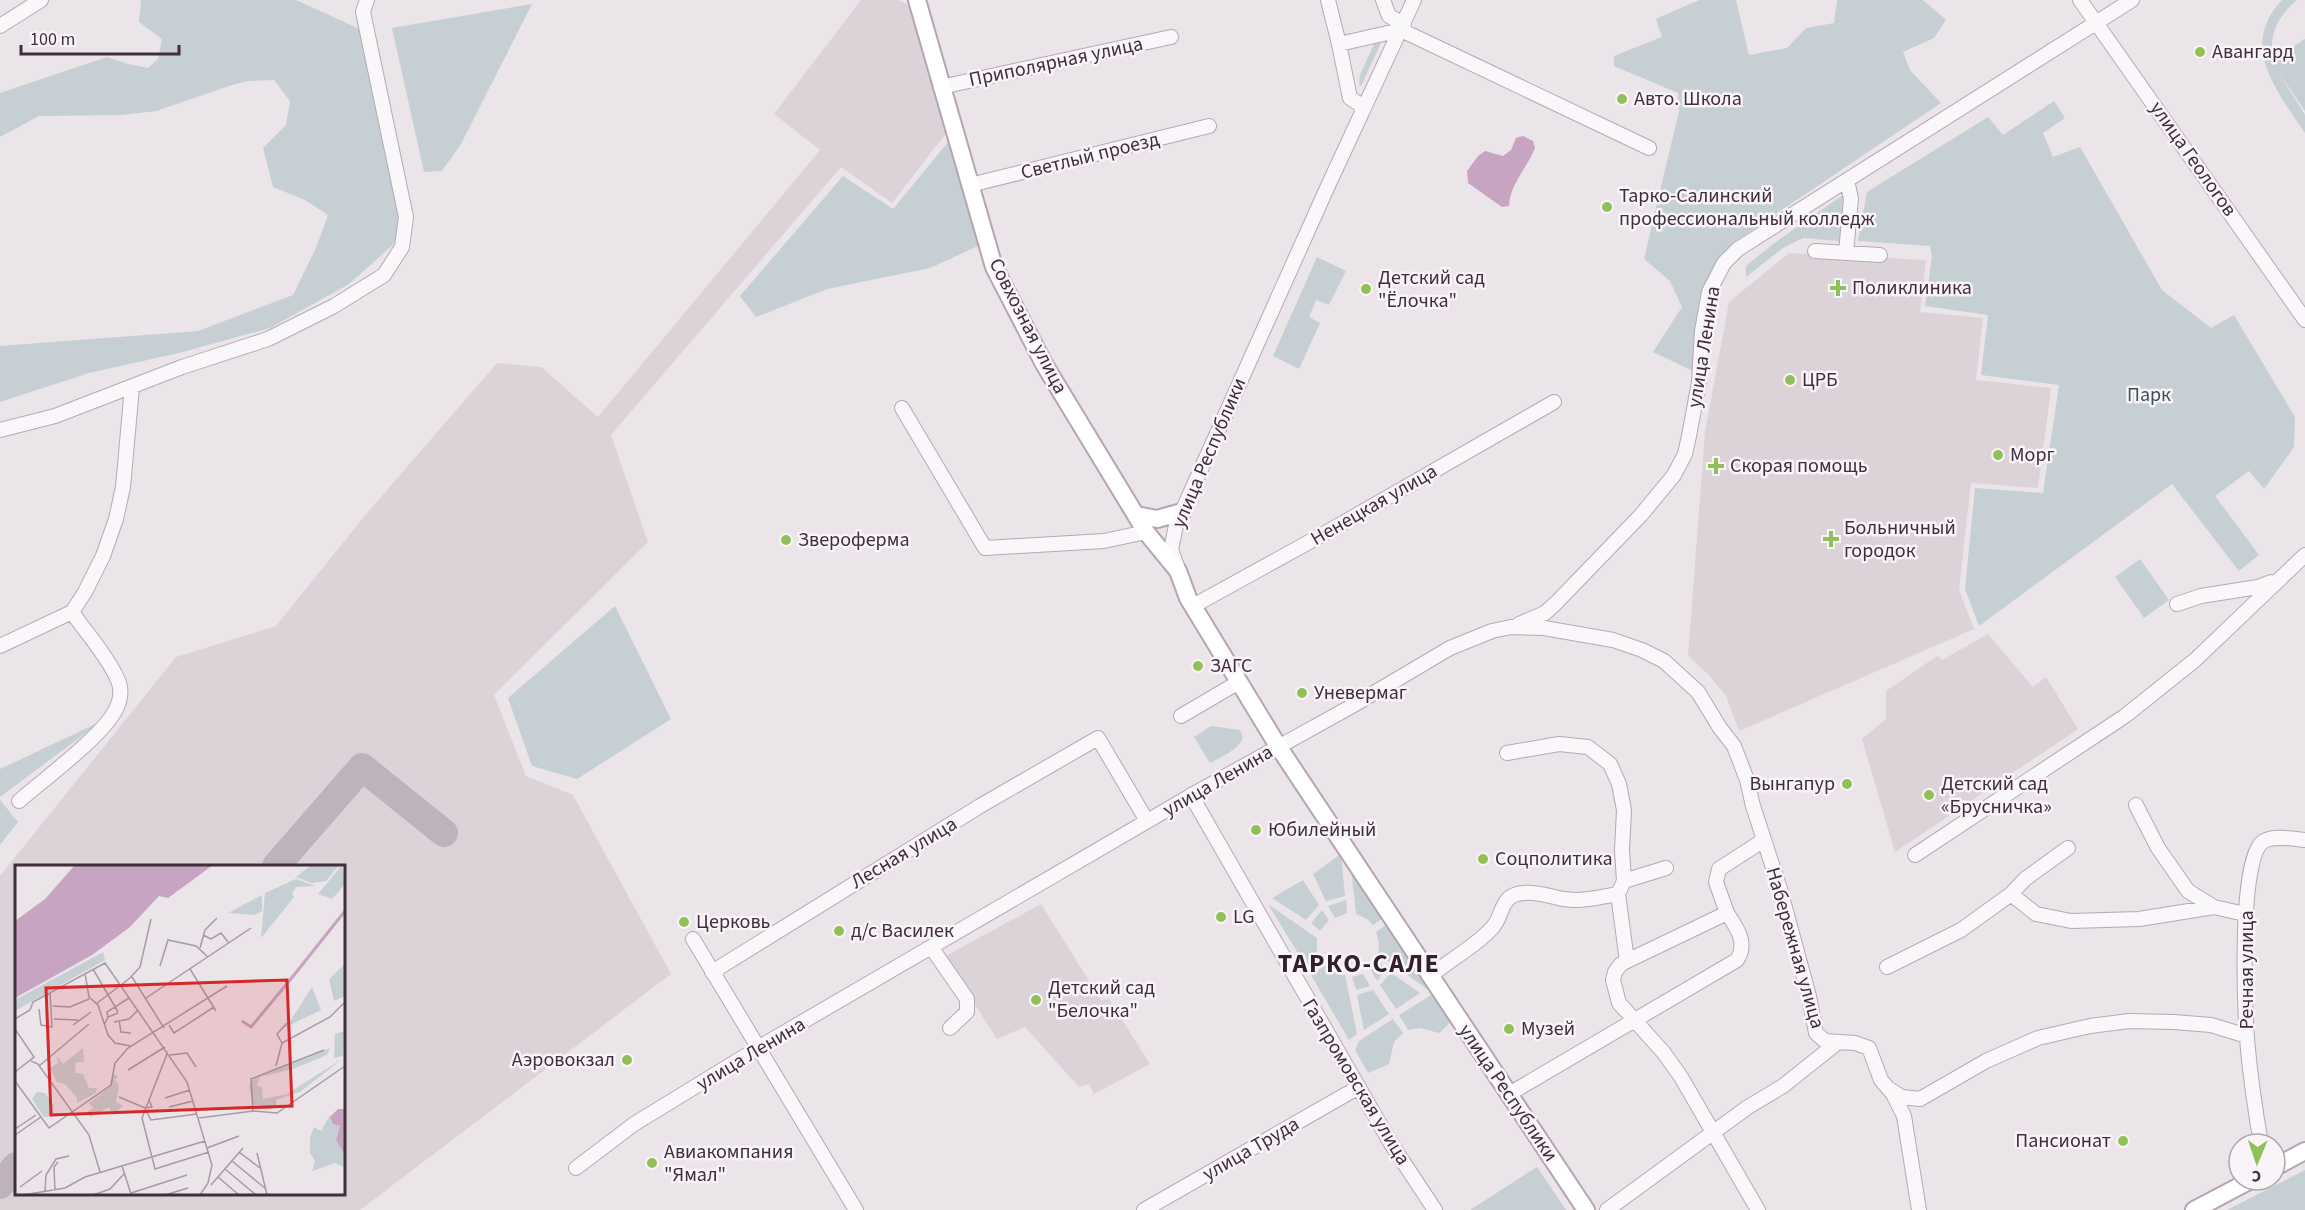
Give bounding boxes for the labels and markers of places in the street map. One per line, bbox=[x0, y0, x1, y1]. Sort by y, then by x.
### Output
place label: Авангард bbox=[2212, 38, 2294, 66]
marker: Авангард bbox=[2193, 45, 2207, 59]
place label: Авто. Школа bbox=[1634, 85, 1742, 113]
marker: Авто. Школа bbox=[1615, 92, 1629, 106]
place label: Тарко-Салинский профессиональный колледж bbox=[1619, 182, 1875, 233]
marker: Тарко-Салинский профессиональный колледж bbox=[1600, 200, 1614, 214]
place label: Детский сад "Ёлочка" bbox=[1378, 264, 1485, 315]
place label: Поликлиника bbox=[1852, 274, 1972, 302]
marker: Поликлиника bbox=[1829, 279, 1847, 297]
marker: Детский сад "Ёлочка" bbox=[1359, 282, 1373, 296]
place label: ЦРБ bbox=[1802, 366, 1838, 394]
marker: ЦРБ bbox=[1783, 373, 1797, 387]
place label: Морг bbox=[2010, 441, 2055, 469]
marker: Морг bbox=[1991, 448, 2005, 462]
place label: Скорая помощь bbox=[1730, 452, 1867, 480]
marker: Скорая помощь bbox=[1707, 457, 1725, 475]
place label: Больничный городок bbox=[1844, 514, 1956, 565]
place label: Звероферма bbox=[798, 526, 909, 554]
marker: Больничный городок bbox=[1822, 530, 1840, 548]
marker: Звероферма bbox=[779, 533, 793, 547]
place label: ЗАГС bbox=[1210, 652, 1253, 680]
marker: ЗАГС bbox=[1191, 659, 1205, 673]
place label: Уневермаг bbox=[1314, 679, 1407, 707]
marker: Уневермаг bbox=[1295, 686, 1309, 700]
place label: Вынгапур bbox=[1749, 770, 1835, 798]
place label: Детский сад «Брусничка» bbox=[1941, 770, 2052, 821]
marker: Вынгапур bbox=[1840, 777, 1854, 791]
marker: Детский сад «Брусничка» bbox=[1922, 788, 1936, 802]
place label: Юбилейный bbox=[1268, 816, 1376, 844]
marker: Юбилейный bbox=[1249, 823, 1263, 837]
place label: Соцполитика bbox=[1495, 845, 1613, 873]
marker: Соцполитика bbox=[1476, 852, 1490, 866]
place label: LG bbox=[1233, 903, 1255, 931]
place label: Церковь bbox=[696, 908, 770, 936]
marker: LG bbox=[1214, 910, 1228, 924]
marker: Церковь bbox=[677, 915, 691, 929]
place label: д/с Василек bbox=[851, 917, 954, 945]
marker: д/с Василек bbox=[832, 924, 846, 938]
place label: Детский сад "Белочка" bbox=[1048, 974, 1155, 1025]
marker: Детский сад "Белочка" bbox=[1029, 993, 1043, 1007]
place label: Музей bbox=[1521, 1015, 1575, 1043]
marker: Музей bbox=[1502, 1022, 1516, 1036]
place label: Аэровокзал bbox=[512, 1046, 615, 1074]
marker: Аэровокзал bbox=[620, 1053, 634, 1067]
place label: Пансионат bbox=[2015, 1127, 2111, 1155]
marker: Пансионат bbox=[2116, 1134, 2130, 1148]
place label: Авиакомпания "Ямал" bbox=[664, 1138, 793, 1189]
marker: Авиакомпания "Ямал" bbox=[645, 1156, 659, 1170]

